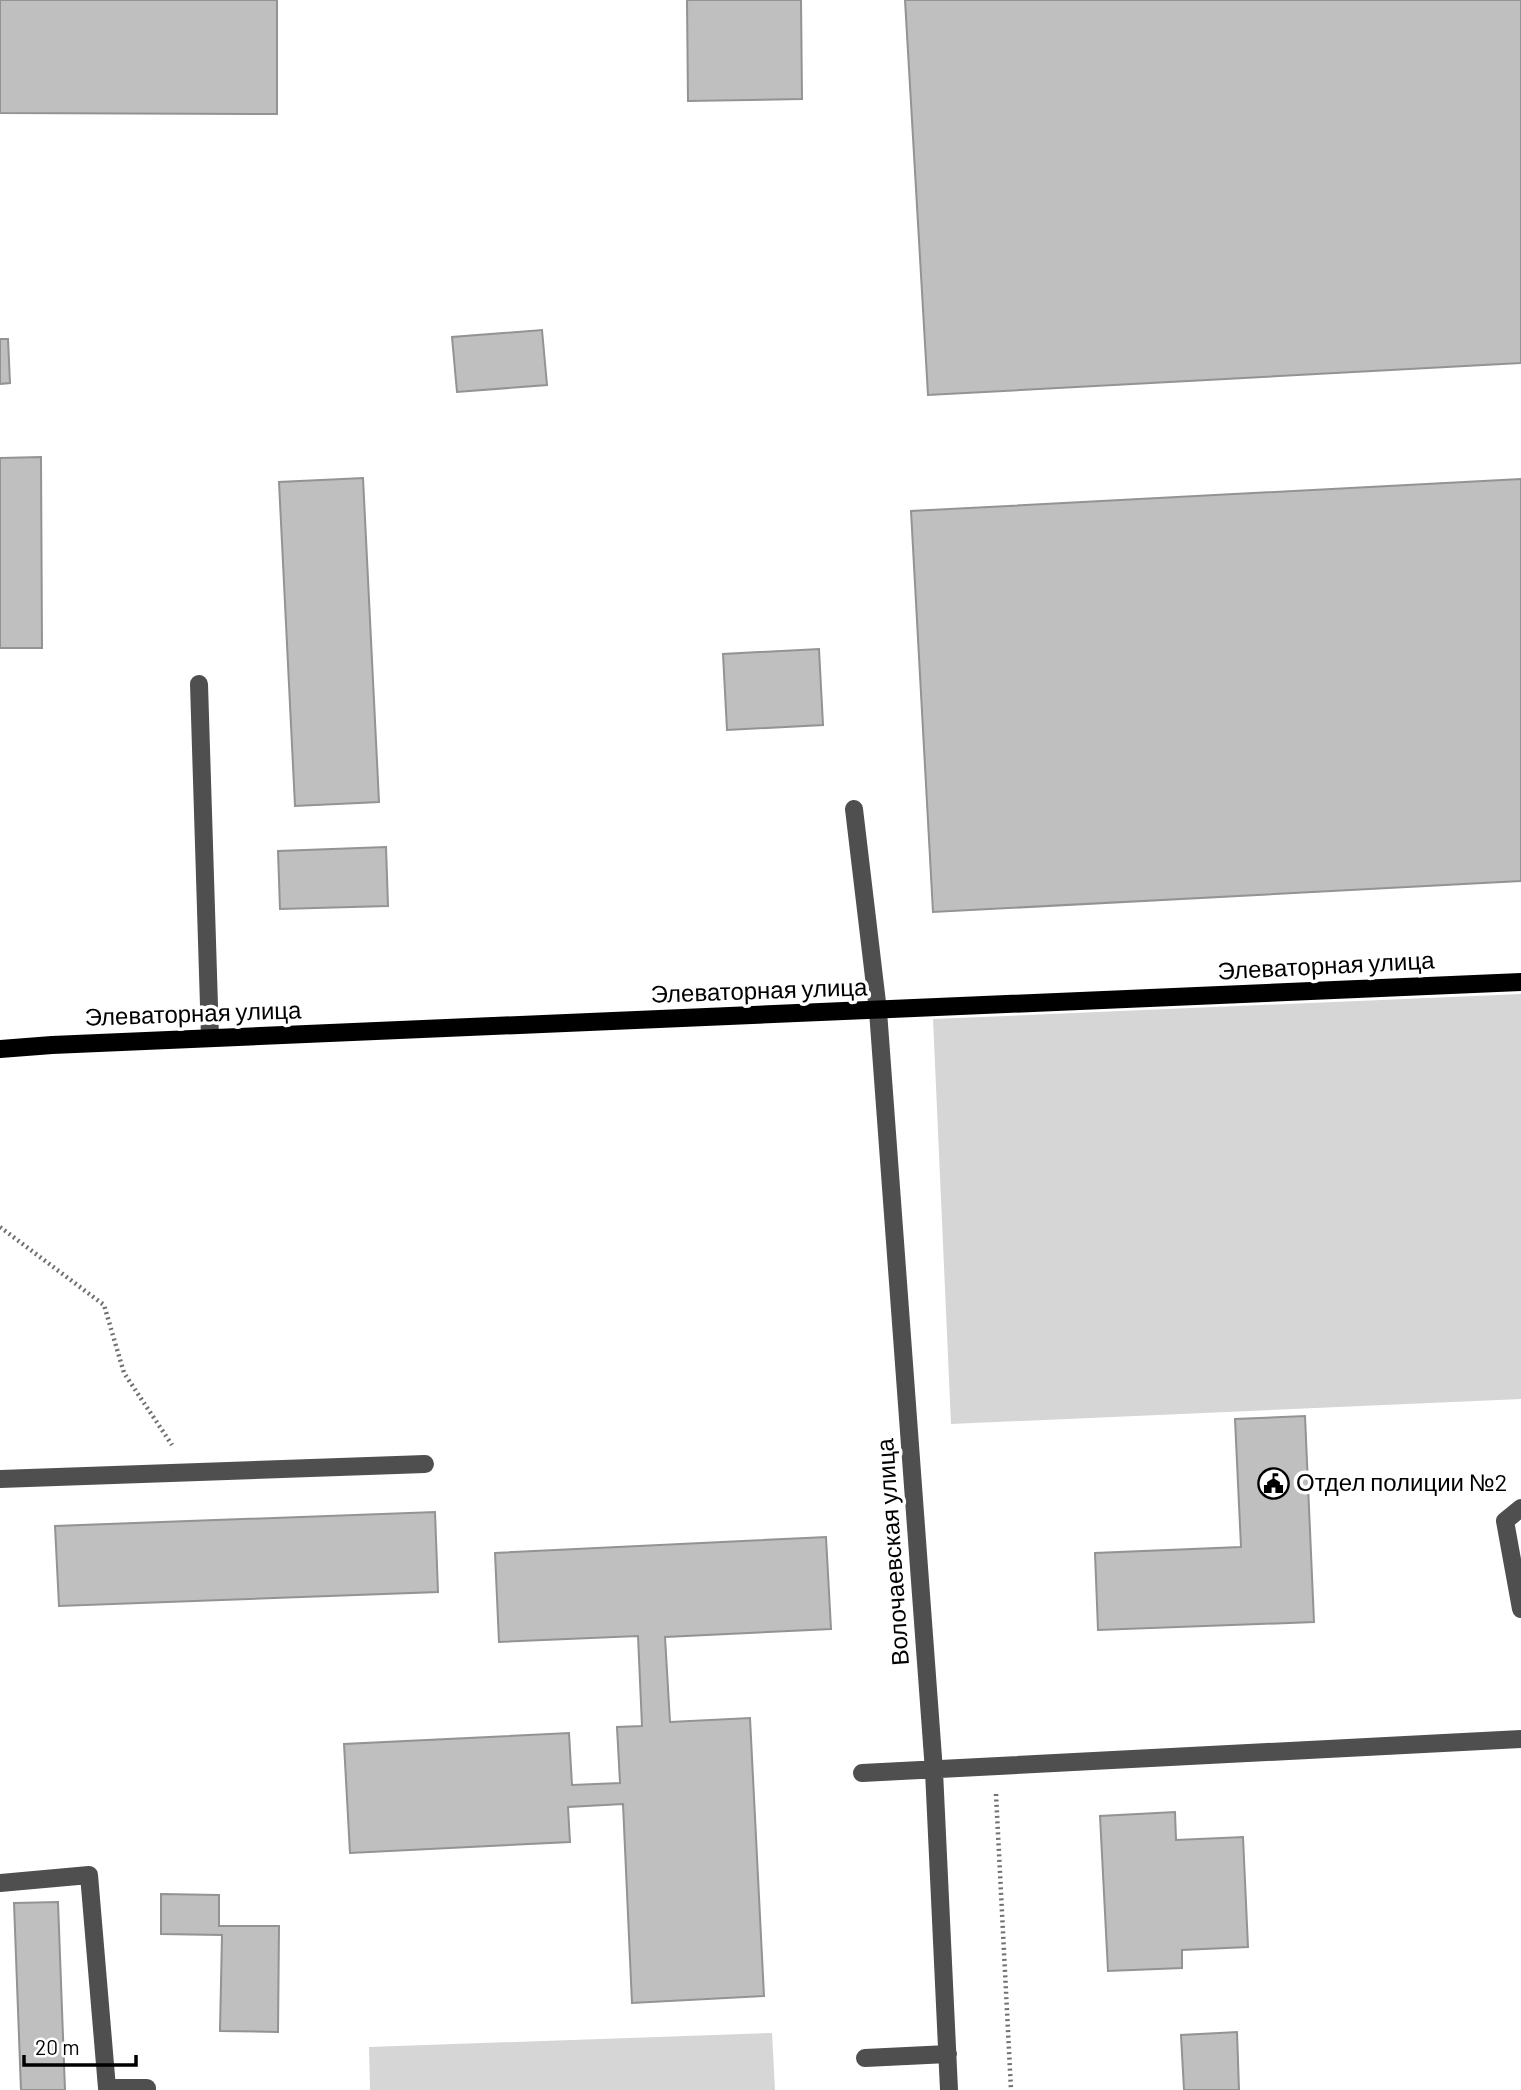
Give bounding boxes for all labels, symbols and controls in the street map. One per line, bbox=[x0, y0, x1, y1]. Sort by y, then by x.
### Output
street label: Элеваторная улица bbox=[1217, 944, 1436, 985]
street label: Элеваторная улица bbox=[650, 971, 868, 1008]
street label: Элеваторная улица bbox=[84, 994, 302, 1031]
street label: Волочаевская улица bbox=[869, 1437, 914, 1667]
public building icon: Отдел полиции №2 bbox=[1256, 1466, 1290, 1500]
place label: Отдел полиции №2 bbox=[1296, 1467, 1507, 1496]
scale bar bbox=[24, 2024, 136, 2068]
text: 20 m bbox=[35, 2034, 80, 2059]

